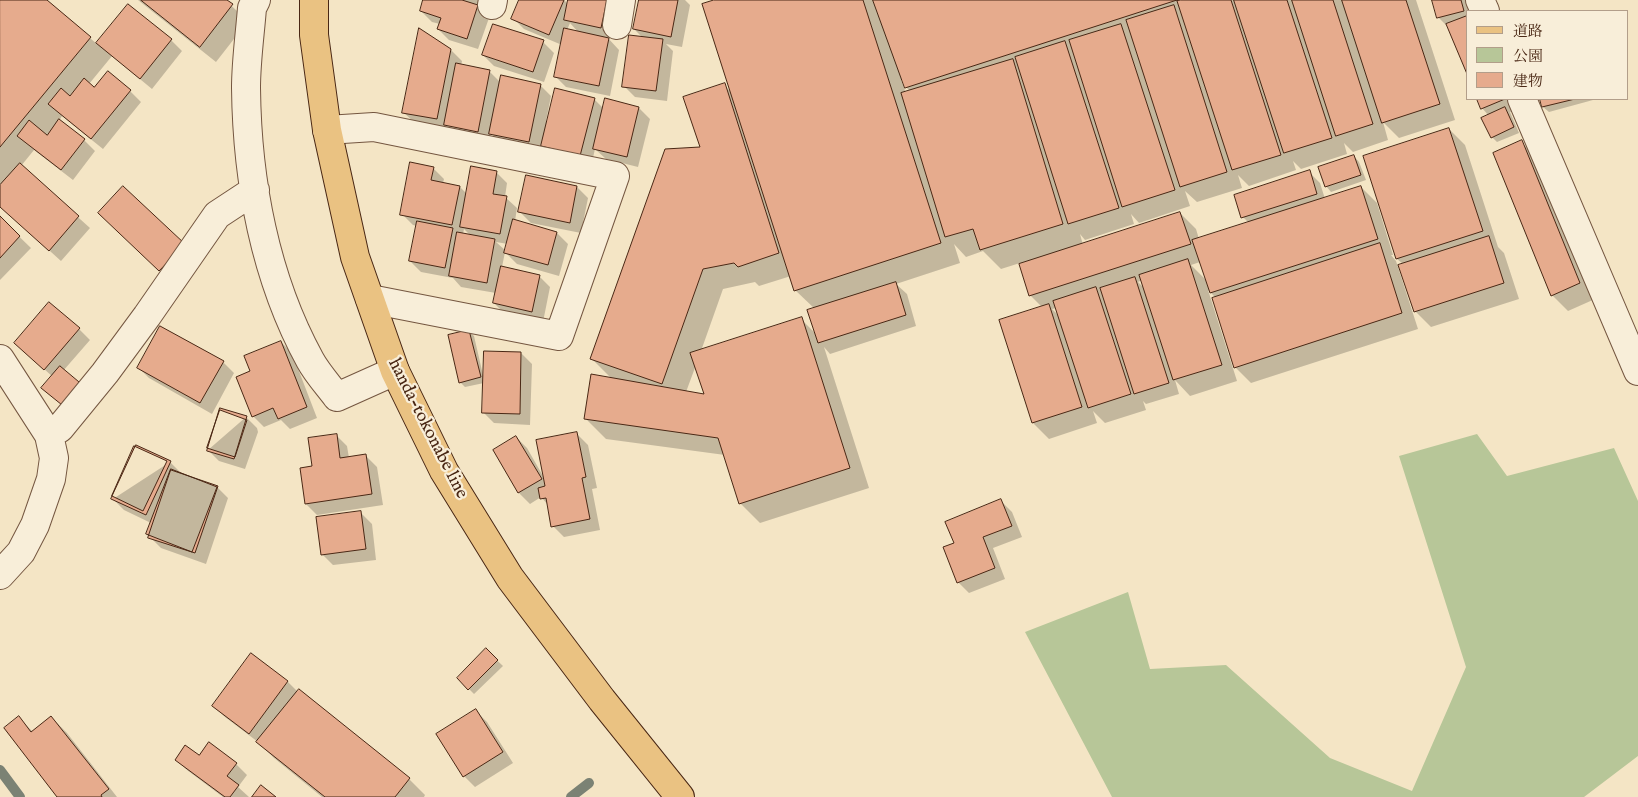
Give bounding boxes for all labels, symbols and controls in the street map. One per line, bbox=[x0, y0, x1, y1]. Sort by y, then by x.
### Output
legend bbox=[1466, 10, 1628, 100]
text: 道路 bbox=[1513, 22, 1543, 41]
text: 公園 bbox=[1513, 47, 1543, 66]
text: 建物 bbox=[1513, 72, 1543, 91]
street label: handa-tokonabe line bbox=[382, 355, 472, 503]

